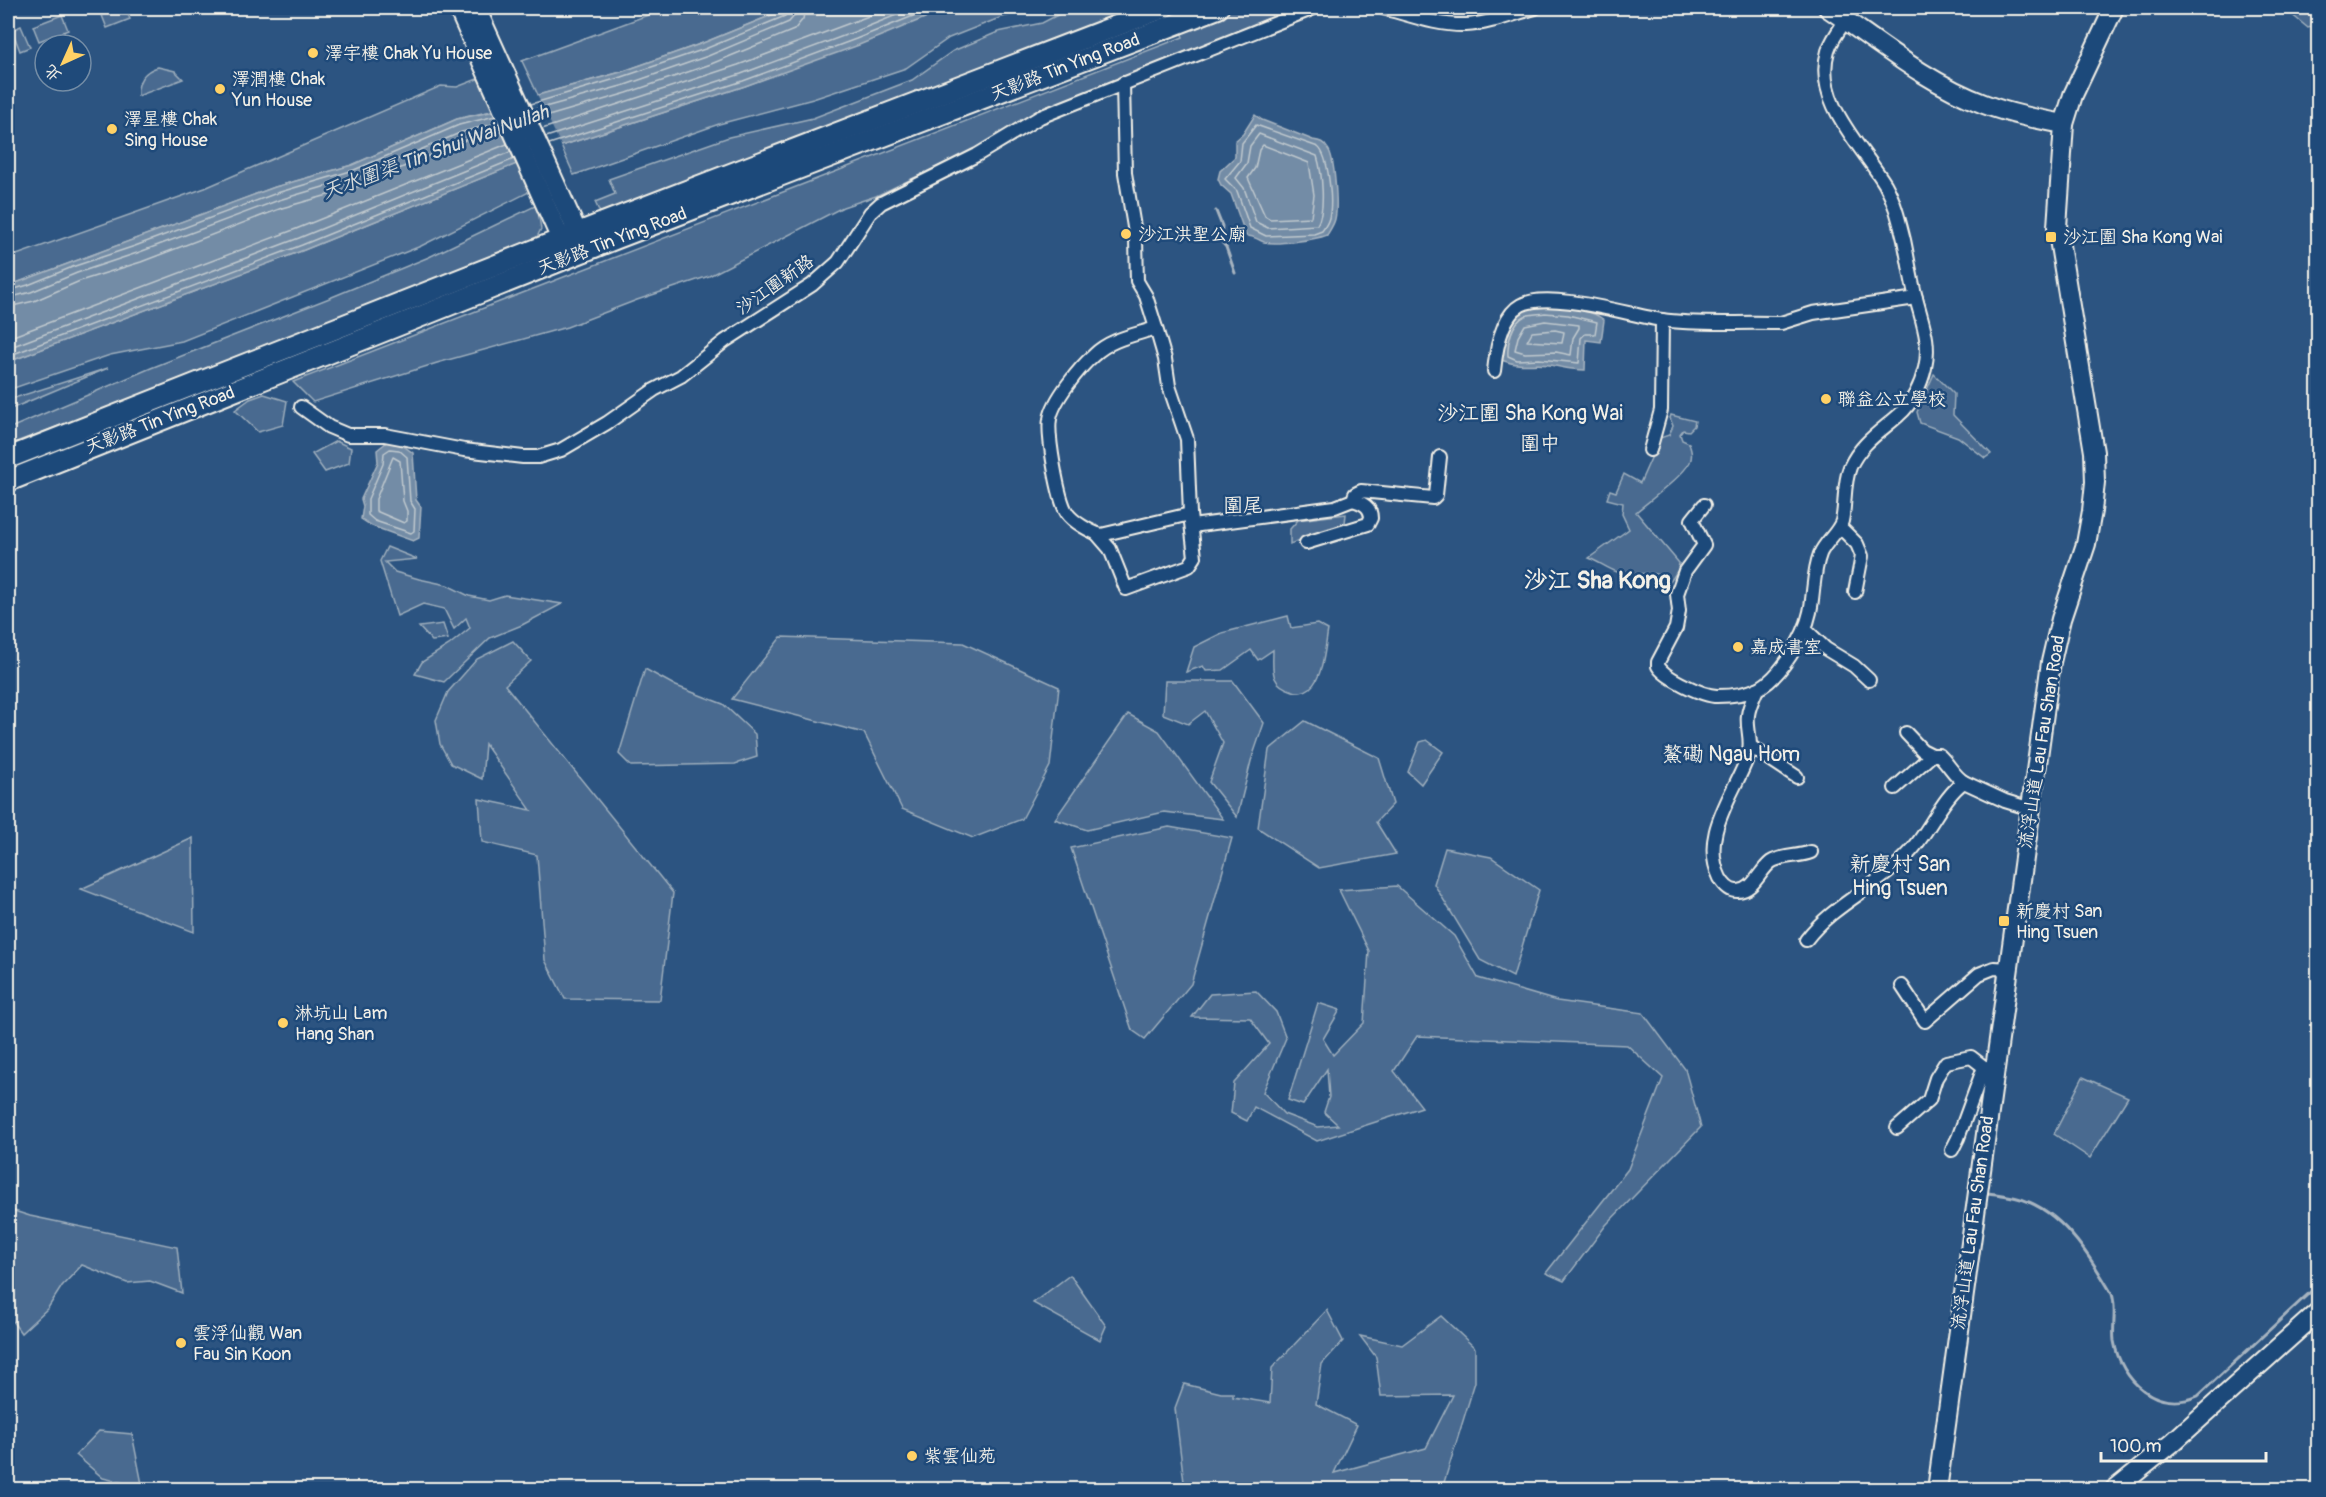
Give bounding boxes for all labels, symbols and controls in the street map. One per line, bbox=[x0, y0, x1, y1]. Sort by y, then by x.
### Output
street label: 天影路 Tin Ying Road bbox=[987, 28, 1143, 106]
north arrow bbox=[33, 33, 93, 93]
place label: 澤宇樓 Chak Yu House bbox=[325, 42, 492, 65]
marker: 澤宇樓 Chak Yu House bbox=[306, 46, 320, 60]
text: 北 bbox=[40, 60, 66, 86]
place label: 澤潤樓 Chak Yun House bbox=[231, 68, 326, 112]
marker: 澤潤樓 Chak Yun House bbox=[213, 82, 227, 96]
water label: 天水圍渠 Tin Shui Wai Nullah bbox=[318, 99, 553, 205]
place label: 澤星樓 Chak Sing House bbox=[124, 108, 218, 152]
marker: 澤星樓 Chak Sing House bbox=[105, 122, 119, 136]
street label: 天影路 Tin Ying Road bbox=[534, 202, 690, 280]
place label: 沙江洪聖公廟 bbox=[1138, 223, 1246, 246]
place label: 沙江圍 Sha Kong Wai bbox=[2063, 226, 2223, 249]
marker: 沙江洪聖公廟 bbox=[1119, 227, 1133, 241]
marker: 沙江圍 Sha Kong Wai bbox=[2044, 230, 2058, 244]
street label: 沙江圍新路 bbox=[732, 250, 818, 320]
street label: 天影路 Tin Ying Road bbox=[82, 381, 238, 459]
place label: 聯益公立學校 bbox=[1838, 388, 1946, 411]
marker: 聯益公立學校 bbox=[1819, 392, 1833, 406]
district label: 沙江圍 Sha Kong Wai bbox=[1437, 400, 1623, 427]
district label: 圍中 bbox=[1520, 431, 1560, 456]
district label: 圍尾 bbox=[1223, 493, 1263, 518]
district label: 沙江 Sha Kong bbox=[1523, 566, 1671, 595]
street label: 流浮山道 Lau Fau Shan Road bbox=[2014, 634, 2070, 850]
place label: 嘉成書室 bbox=[1750, 636, 1822, 659]
marker: 嘉成書室 bbox=[1731, 640, 1745, 654]
district label: 鰲磡 Ngau Hom bbox=[1662, 741, 1800, 768]
district label: 新慶村 San Hing Tsuen bbox=[1850, 851, 1950, 902]
place label: 新慶村 San Hing Tsuen bbox=[2016, 900, 2102, 944]
marker: 新慶村 San Hing Tsuen bbox=[1997, 914, 2011, 928]
place label: 淋坑山 Lam Hang Shan bbox=[295, 1002, 387, 1046]
marker: 淋坑山 Lam Hang Shan bbox=[276, 1016, 290, 1030]
street label: 流浮山道 Lau Fau Shan Road bbox=[1947, 1114, 1999, 1332]
place label: 雲浮仙觀 Wan Fau Sin Koon bbox=[193, 1322, 302, 1366]
marker: 雲浮仙觀 Wan Fau Sin Koon bbox=[174, 1336, 188, 1350]
scale bar bbox=[2101, 1425, 2266, 1463]
text: 100 m bbox=[2110, 1435, 2162, 1458]
place label: 紫雲仙苑 bbox=[924, 1445, 996, 1468]
marker: 紫雲仙苑 bbox=[905, 1449, 919, 1463]

